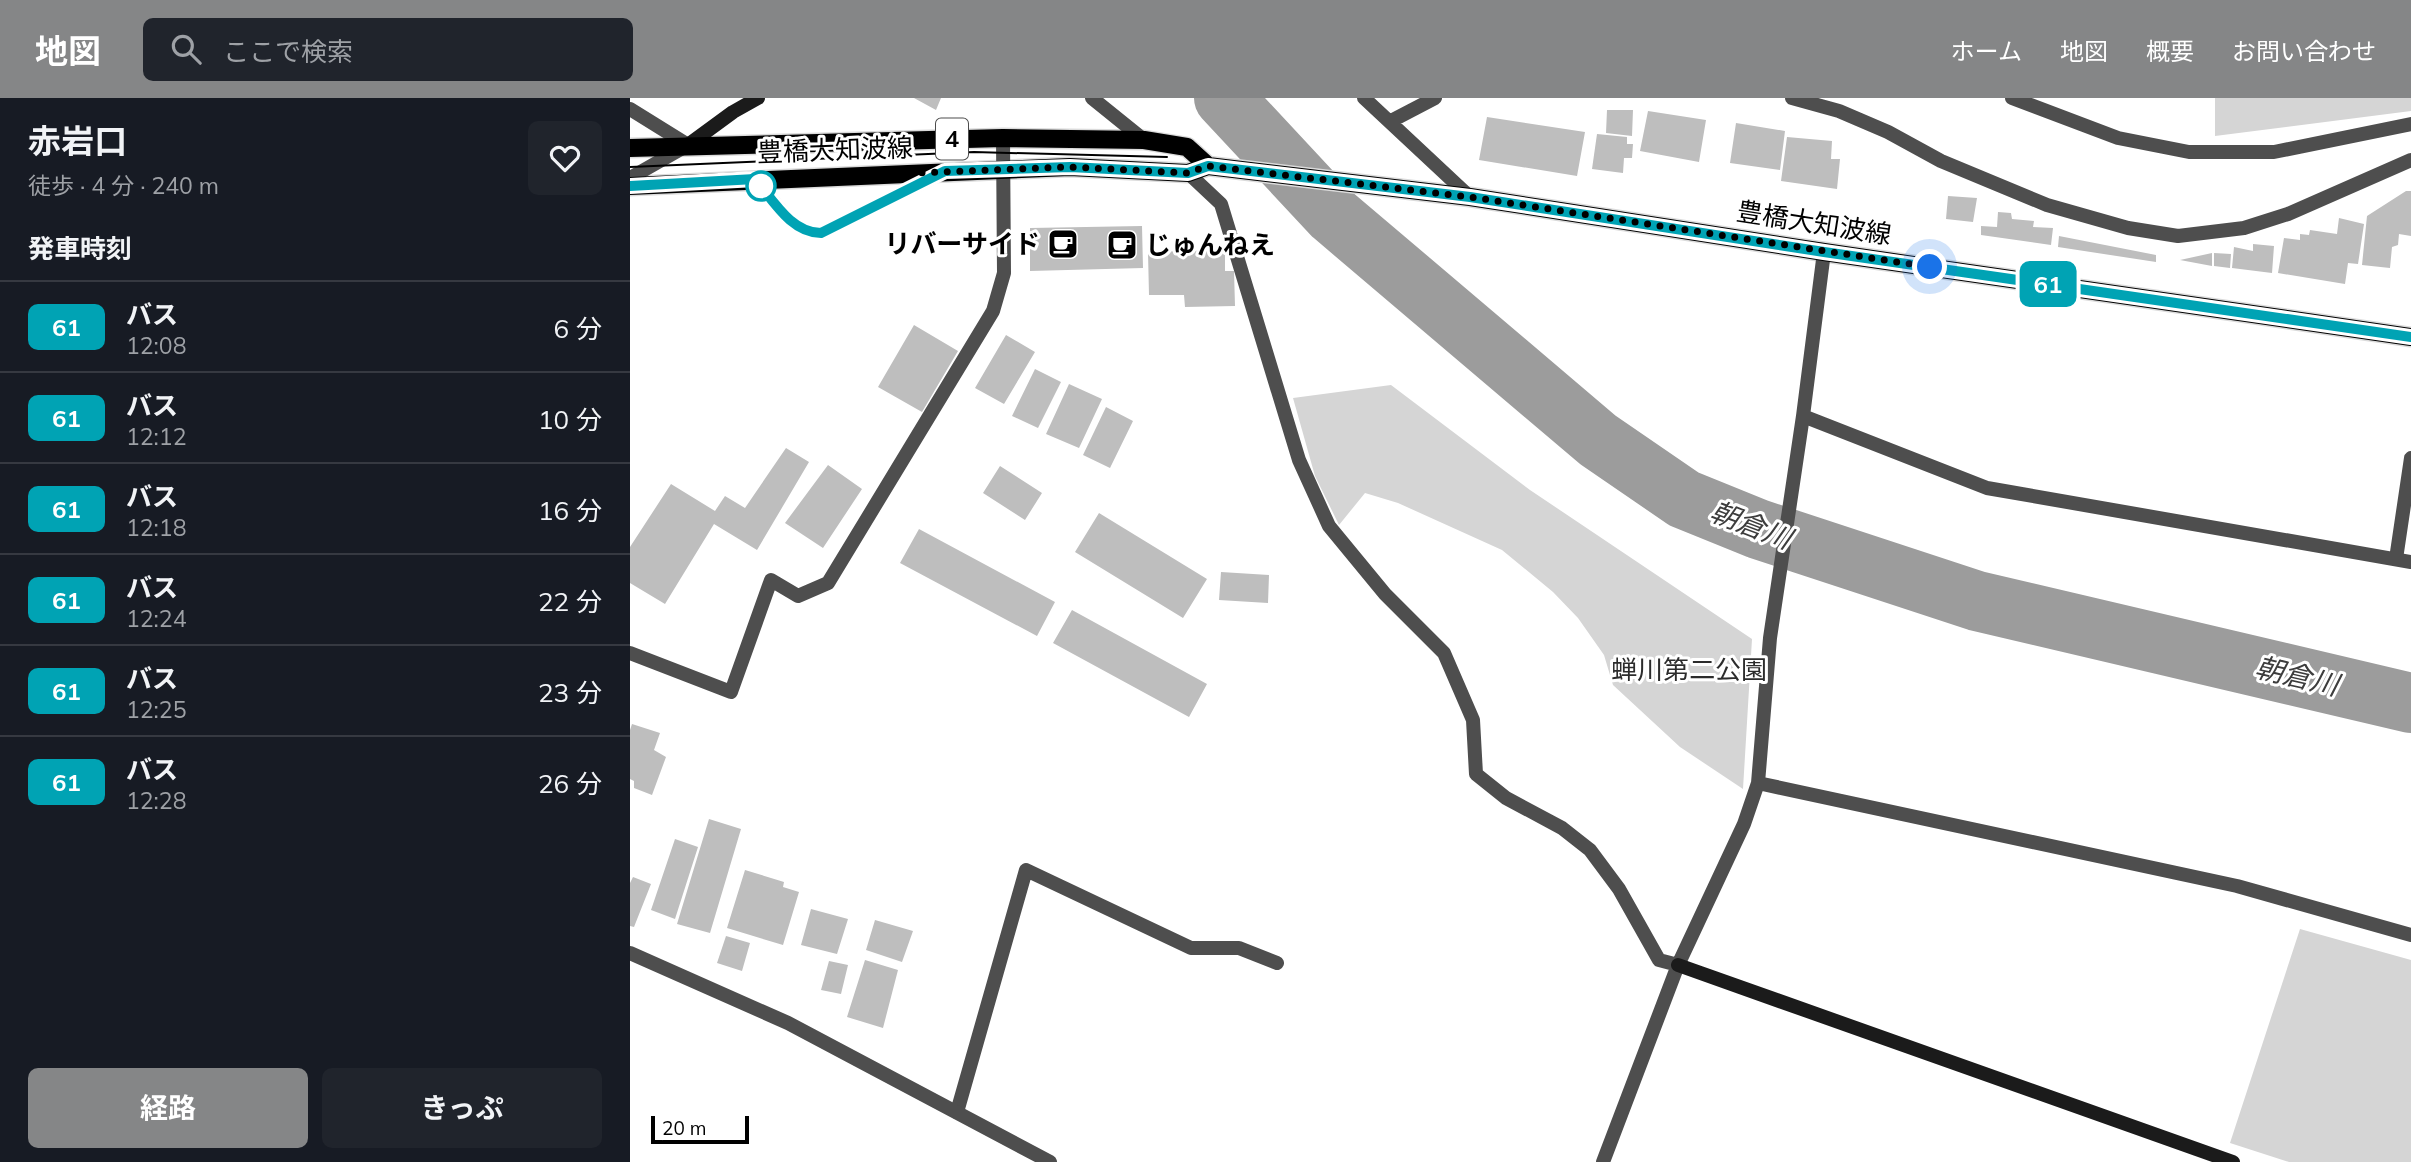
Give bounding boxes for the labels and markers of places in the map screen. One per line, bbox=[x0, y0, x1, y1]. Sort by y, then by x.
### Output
unlabelled marker bbox=[746, 171, 776, 201]
place label: リバーサイド bbox=[885, 227, 1040, 260]
cafe icon: リバーサイド bbox=[1046, 227, 1080, 261]
cafe icon: じゅんねえ bbox=[1105, 228, 1139, 262]
place label: じゅんねえ bbox=[1145, 228, 1275, 261]

